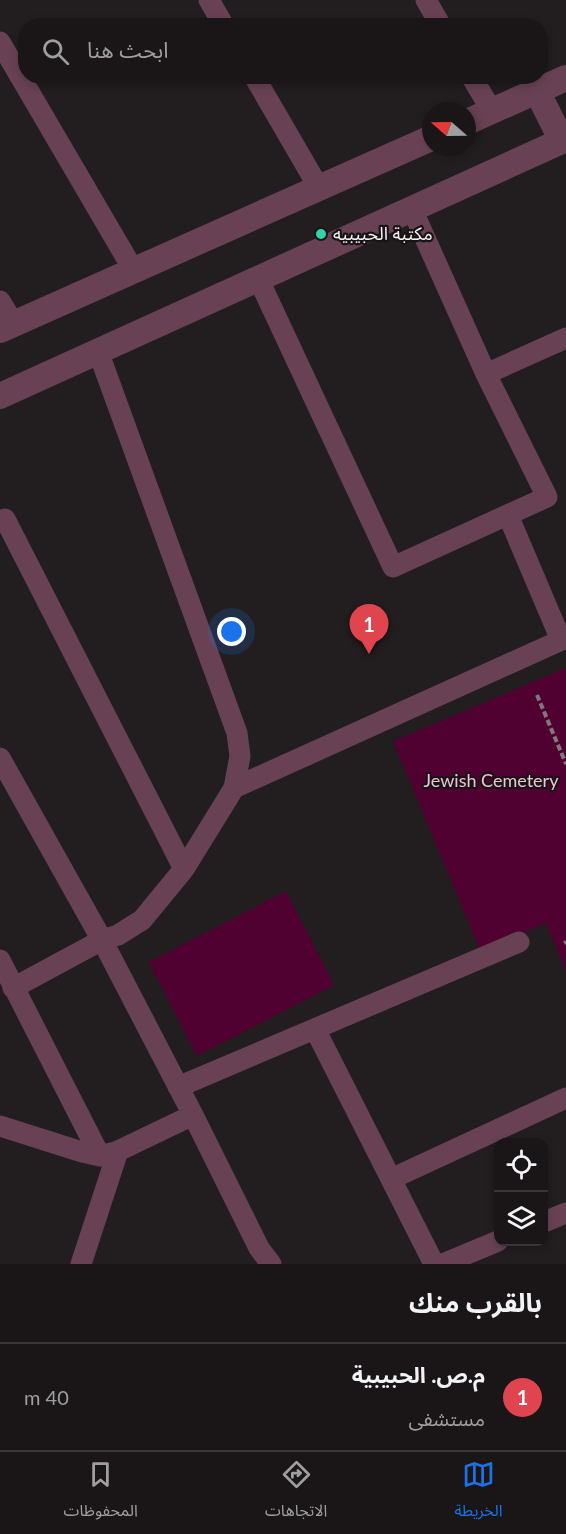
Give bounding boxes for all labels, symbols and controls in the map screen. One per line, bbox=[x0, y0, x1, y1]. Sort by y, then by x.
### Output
search box bbox=[18, 18, 548, 84]
icon: search bbox=[39, 35, 72, 68]
text: ابحث هنا bbox=[87, 36, 168, 63]
north arrow bbox=[422, 102, 476, 156]
place label: مكتبة الحبيبيه bbox=[333, 222, 433, 244]
marker: مكتبة الحبيبيه bbox=[314, 227, 328, 241]
pin: 1 bbox=[350, 604, 388, 654]
your location bbox=[217, 617, 246, 646]
park label: Jewish Cemetery bbox=[424, 769, 559, 791]
map controls bbox=[494, 1138, 548, 1246]
button: locate bbox=[494, 1138, 548, 1192]
button: layers bbox=[494, 1192, 548, 1246]
text: بالقرب منك bbox=[409, 1286, 542, 1318]
text: م.ص. الحبيبية bbox=[352, 1361, 485, 1388]
text: 40 m bbox=[24, 1385, 69, 1409]
text: 1 bbox=[517, 1385, 528, 1409]
text: مستشفى bbox=[408, 1406, 485, 1430]
tab: المحفوظات bbox=[64, 1458, 138, 1528]
tab: الاتجاهات bbox=[265, 1458, 327, 1528]
tab: الخريطة bbox=[455, 1458, 502, 1528]

